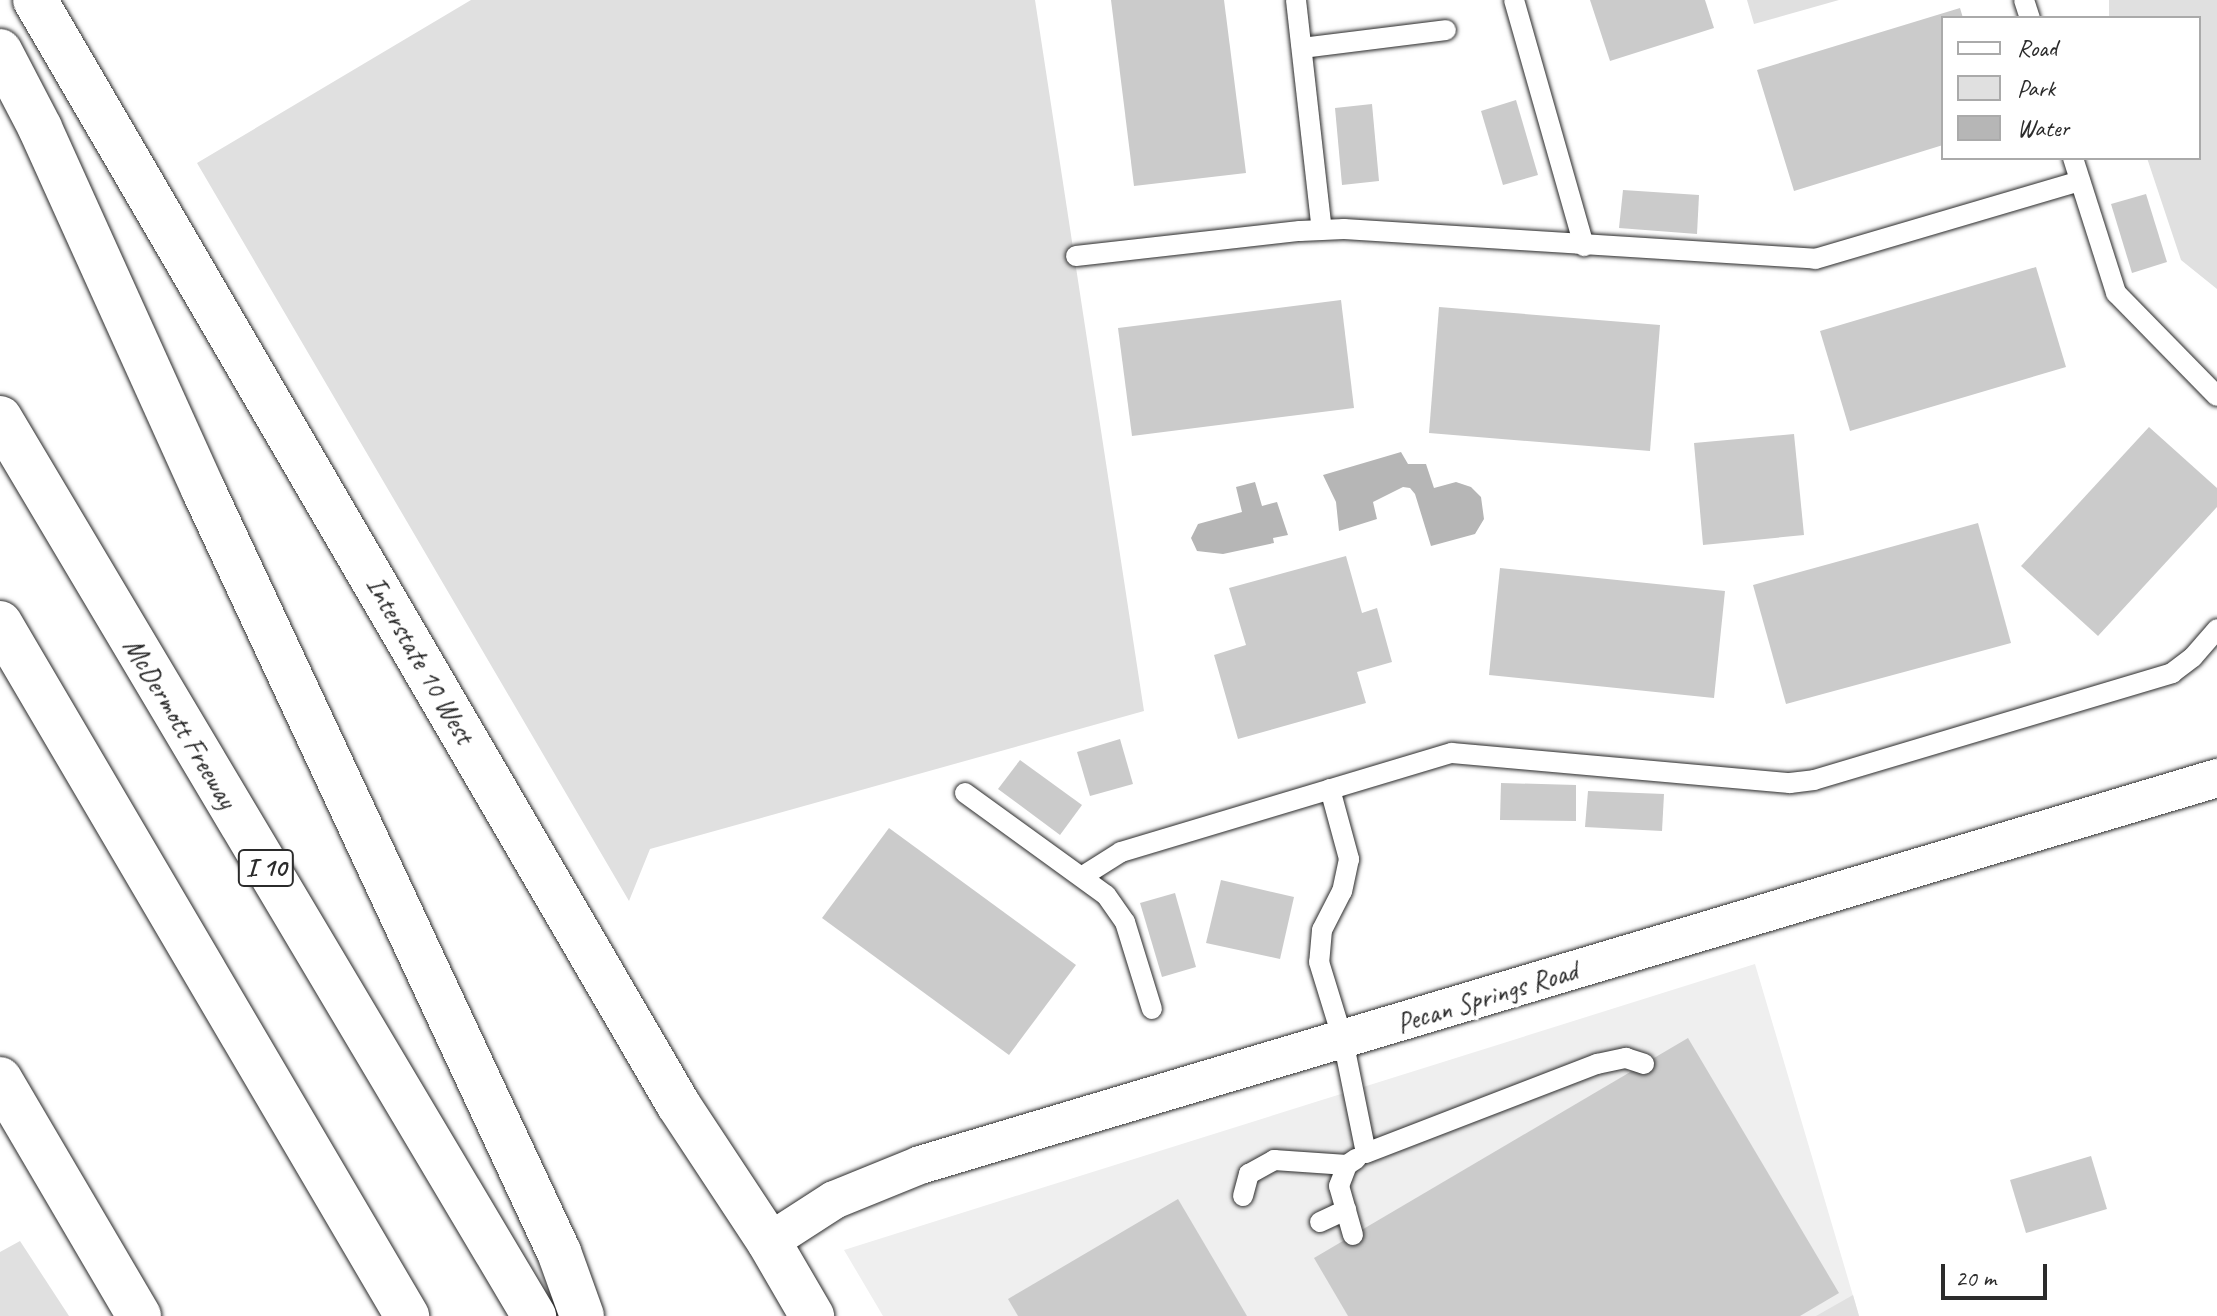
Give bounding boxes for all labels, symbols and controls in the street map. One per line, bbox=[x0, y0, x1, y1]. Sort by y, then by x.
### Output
legend bbox=[1941, 16, 2201, 160]
text: Road bbox=[2017, 33, 2057, 63]
text: Park bbox=[2017, 73, 2055, 103]
text: Water bbox=[2017, 113, 2069, 143]
street label: Interstate 10 West bbox=[359, 570, 481, 750]
street label: McDermott Freeway bbox=[116, 632, 244, 814]
road number: I 10 bbox=[236, 846, 296, 890]
street label: Pecan Springs Road bbox=[1393, 954, 1581, 1040]
scale bar bbox=[1945, 1248, 2051, 1298]
text: 20 m bbox=[1955, 1263, 1996, 1293]

